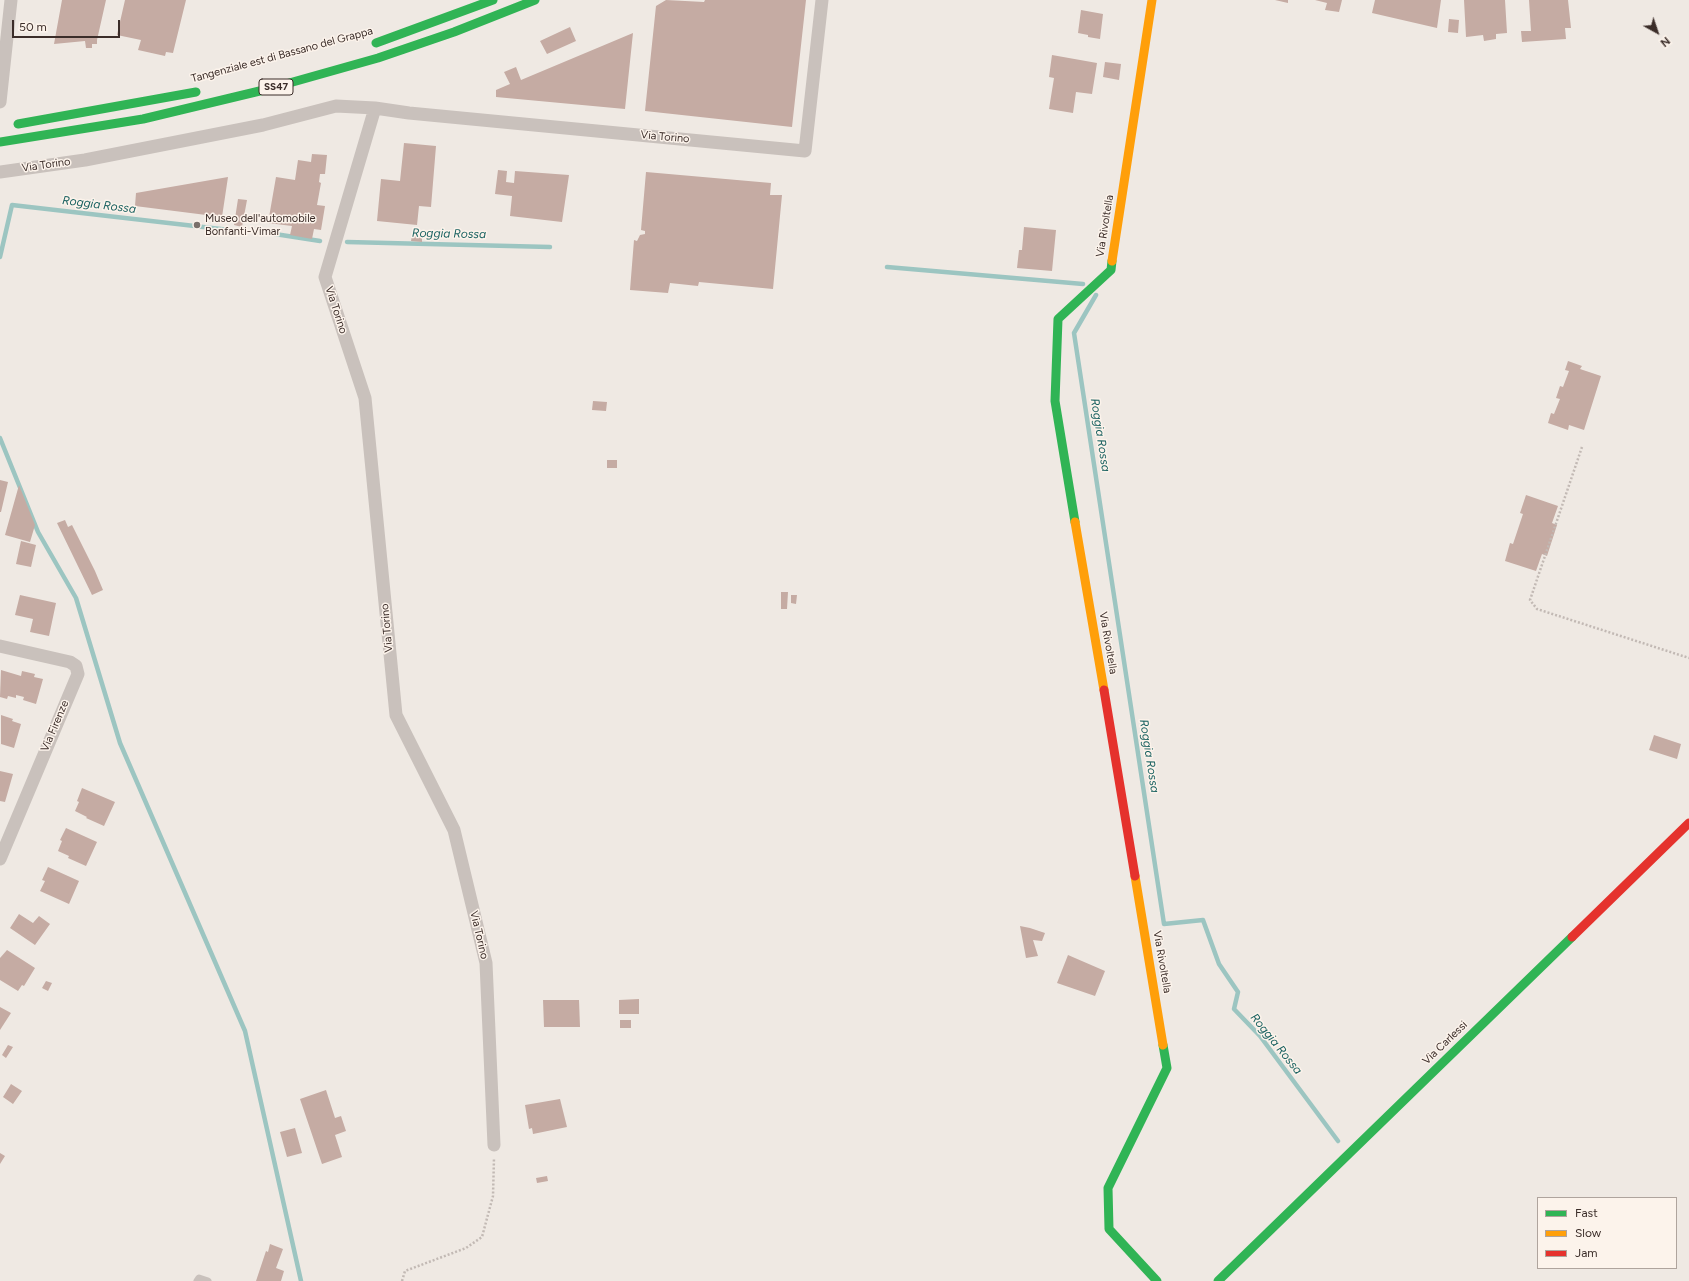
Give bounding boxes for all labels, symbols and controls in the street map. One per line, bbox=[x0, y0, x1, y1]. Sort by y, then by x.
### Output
scale bar bbox=[14, 12, 122, 38]
north arrow bbox=[1637, 12, 1677, 52]
text: 50 m bbox=[19, 20, 47, 34]
street label: Tangenziale est di Bassano del Grappa bbox=[190, 24, 374, 86]
text: N bbox=[1658, 34, 1672, 49]
road number: SS47 bbox=[259, 79, 293, 95]
street label: Via Torino bbox=[640, 128, 690, 146]
street label: Via Torino bbox=[21, 155, 71, 175]
water label: Roggia Rossa bbox=[61, 193, 137, 217]
street label: Via Rivoltella bbox=[1094, 194, 1116, 258]
place label: Museo dell'automobile Bonfanti-Vimar bbox=[205, 212, 316, 238]
marker: Museo dell'automobile Bonfanti-Vimar bbox=[192, 220, 202, 230]
water label: Roggia Rossa bbox=[412, 226, 486, 242]
street label: Via Torino bbox=[322, 285, 350, 335]
water label: Roggia Rossa bbox=[1087, 397, 1113, 473]
street label: Via Torino bbox=[378, 603, 396, 653]
street label: Via Rivoltella bbox=[1096, 611, 1120, 675]
street label: Via Firenze bbox=[38, 698, 72, 754]
water label: Roggia Rossa bbox=[1136, 718, 1162, 794]
street label: Via Torino bbox=[467, 910, 491, 960]
street label: Via Rivoltella bbox=[1150, 930, 1174, 994]
water label: Roggia Rossa bbox=[1247, 1011, 1305, 1077]
street label: Via Carlessi bbox=[1420, 1018, 1470, 1068]
legend bbox=[1537, 1197, 1677, 1269]
text: Fast bbox=[1575, 1206, 1598, 1220]
text: Slow bbox=[1575, 1226, 1601, 1240]
text: Jam bbox=[1575, 1246, 1598, 1260]

